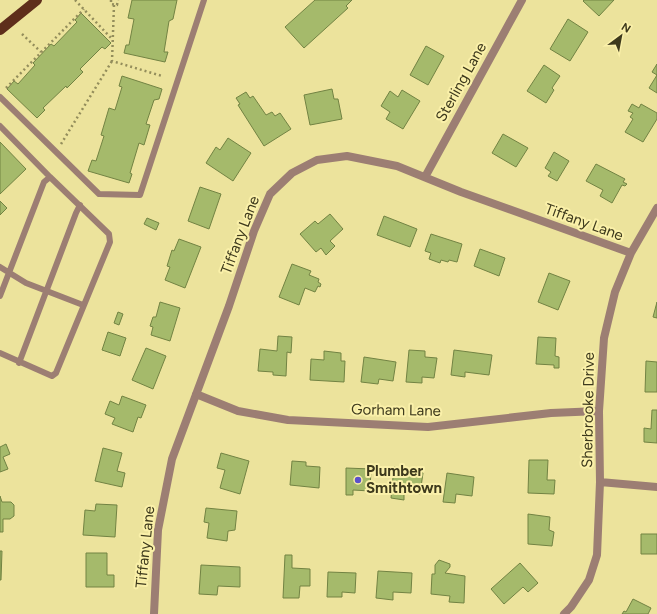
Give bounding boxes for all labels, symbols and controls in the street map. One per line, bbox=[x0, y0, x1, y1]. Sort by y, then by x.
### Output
north arrow bbox=[601, 16, 641, 56]
text: N bbox=[619, 20, 633, 36]
street label: Sterling Lane bbox=[432, 39, 490, 125]
street label: Tiffany Lane bbox=[217, 193, 263, 277]
street label: Tiffany Lane bbox=[542, 199, 626, 245]
street label: Sherbrooke Drive bbox=[578, 352, 598, 468]
street label: Gorham Lane bbox=[351, 400, 441, 420]
place label: Plumber Smithtown bbox=[366, 462, 442, 497]
marker: Plumber Smithtown bbox=[353, 475, 363, 485]
street label: Tiffany Lane bbox=[132, 505, 158, 589]

